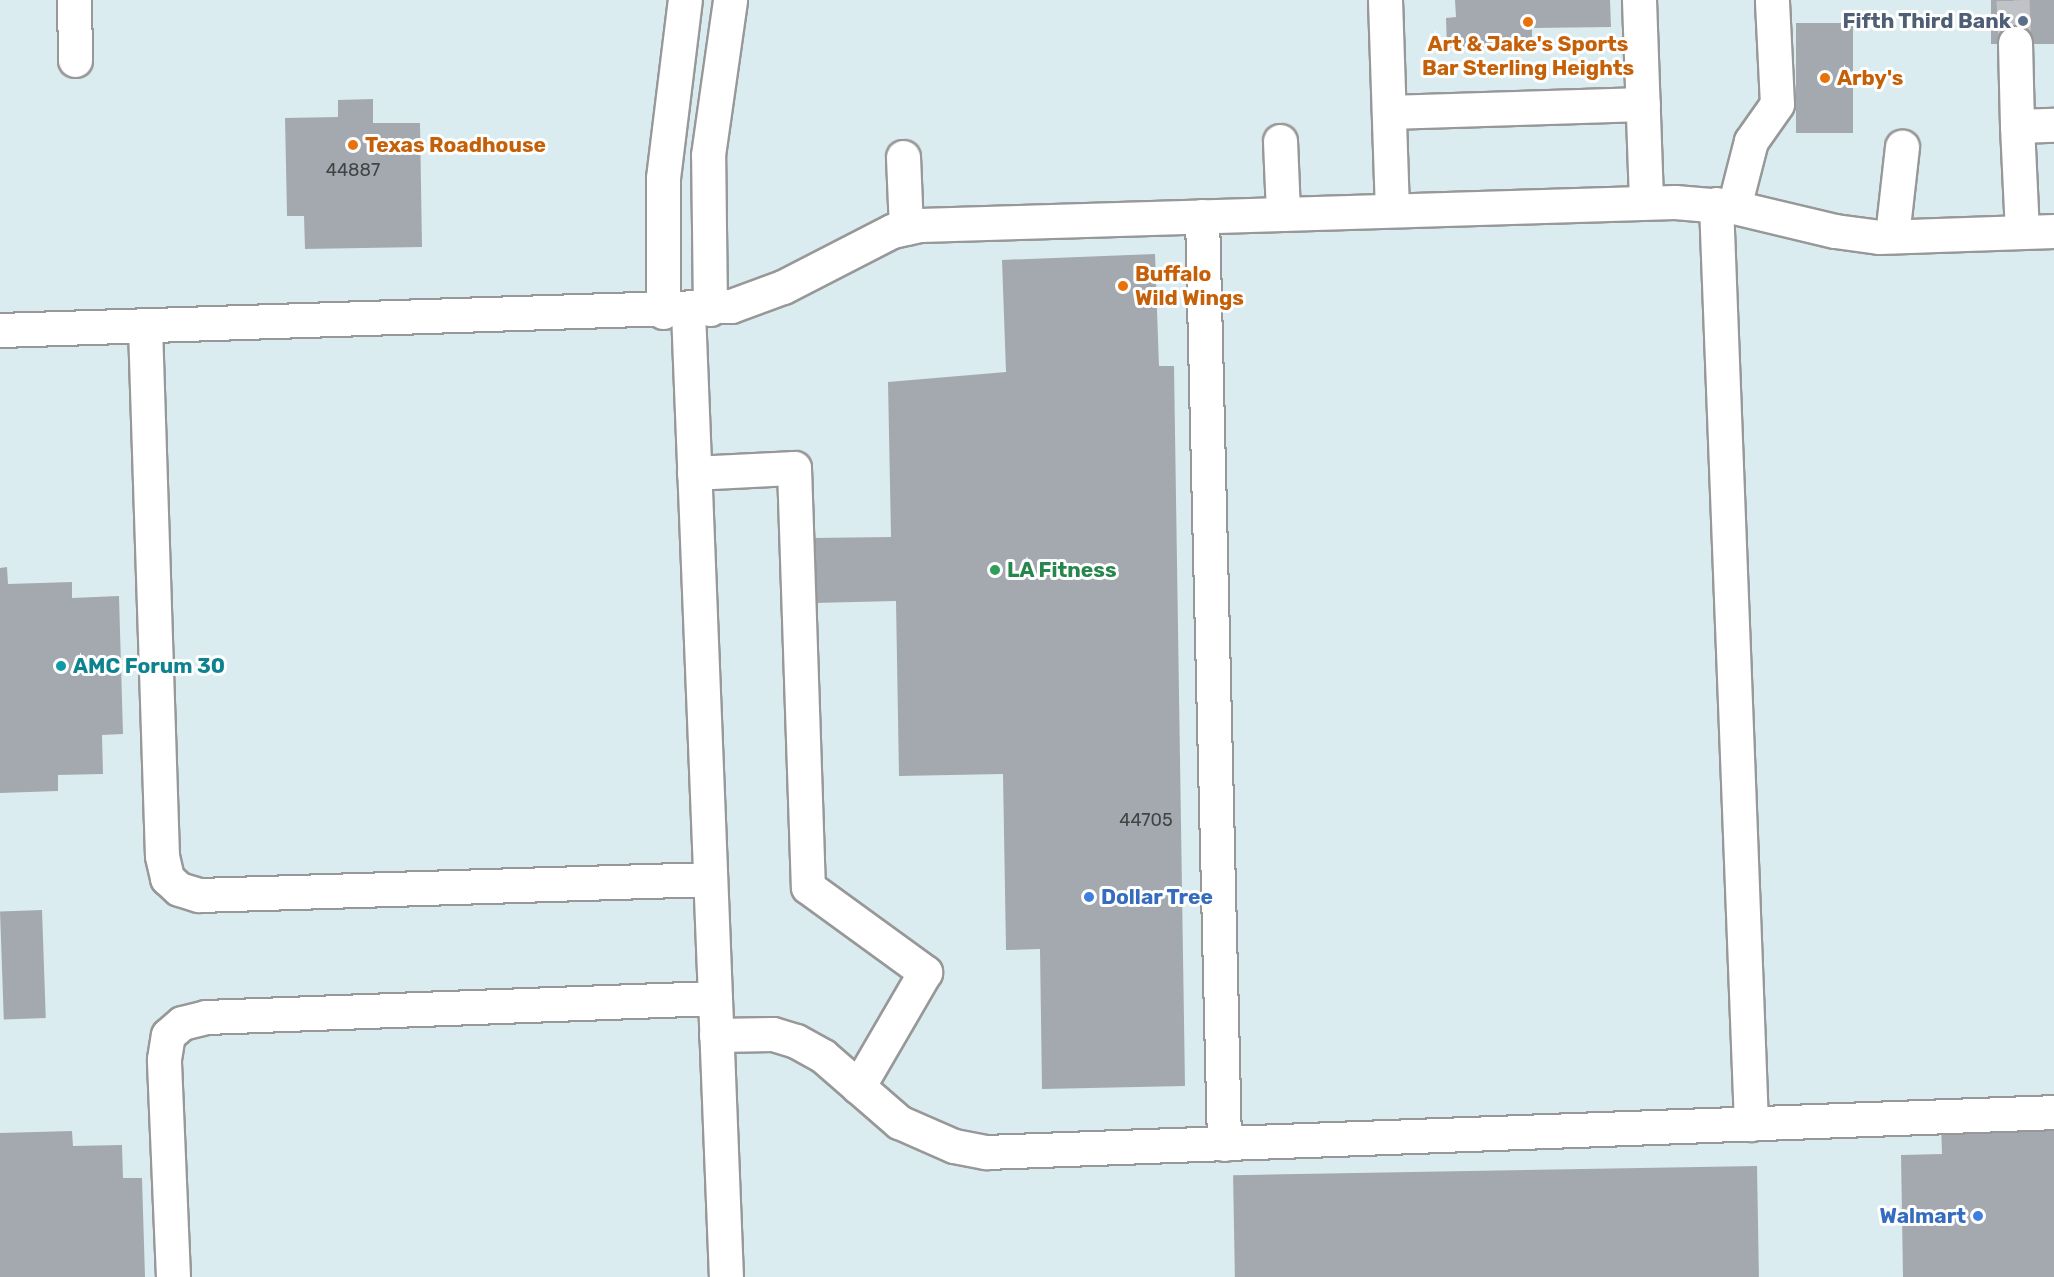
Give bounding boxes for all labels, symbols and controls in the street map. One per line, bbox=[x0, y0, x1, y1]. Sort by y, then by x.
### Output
place label: Fifth Third Bank bbox=[1842, 8, 2011, 34]
marker: Fifth Third Bank bbox=[2016, 14, 2030, 28]
marker: Art & Jake's Sports Bar Sterling Heights bbox=[1521, 15, 1535, 29]
place label: Art & Jake's Sports Bar Sterling Heights bbox=[1422, 31, 1634, 81]
place label: Arby's bbox=[1837, 65, 1903, 91]
marker: Arby's bbox=[1818, 71, 1832, 85]
place label: Texas Roadhouse bbox=[365, 132, 546, 158]
marker: Texas Roadhouse bbox=[346, 138, 360, 152]
house number: 44887 bbox=[326, 159, 380, 181]
place label: Buffalo Wild Wings bbox=[1135, 261, 1244, 311]
marker: Buffalo Wild Wings bbox=[1116, 279, 1130, 293]
place label: LA Fitness bbox=[1007, 557, 1117, 583]
marker: LA Fitness bbox=[988, 563, 1002, 577]
place label: AMC Forum 30 bbox=[73, 653, 225, 679]
marker: AMC Forum 30 bbox=[54, 659, 68, 673]
house number: 44705 bbox=[1119, 809, 1173, 831]
place label: Dollar Tree bbox=[1101, 884, 1214, 910]
marker: Dollar Tree bbox=[1082, 890, 1096, 904]
place label: Walmart bbox=[1880, 1203, 1966, 1229]
marker: Walmart bbox=[1971, 1209, 1985, 1223]

